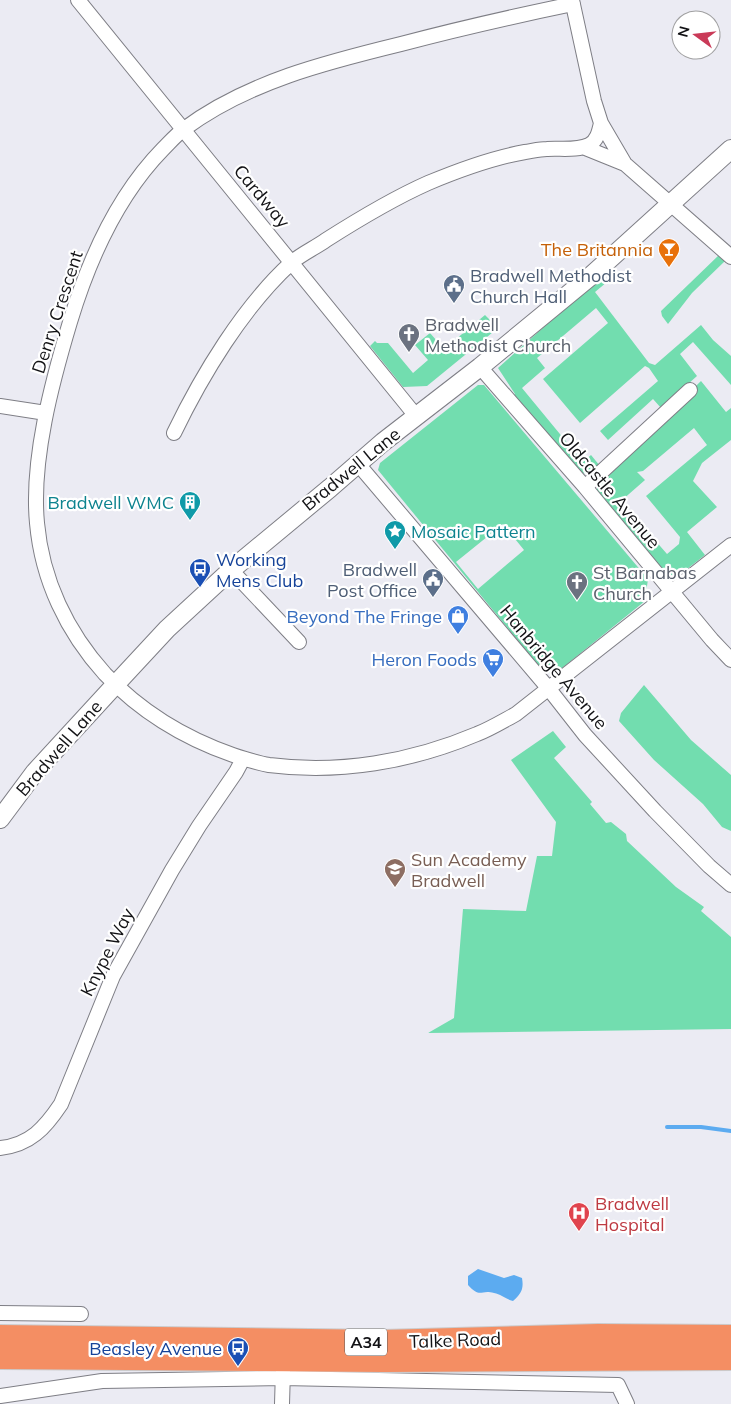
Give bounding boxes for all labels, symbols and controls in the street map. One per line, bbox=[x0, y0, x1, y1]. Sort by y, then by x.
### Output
north arrow bbox=[671, 10, 721, 60]
text: N bbox=[673, 24, 694, 39]
street label: Cardway bbox=[229, 160, 295, 233]
bar icon: The Britannia bbox=[657, 237, 681, 268]
place label: The Britannia bbox=[541, 238, 653, 261]
street label: Denry Crescent bbox=[26, 248, 88, 376]
place label: Bradwell Methodist Church Hall bbox=[470, 264, 631, 308]
public building icon: Bradwell Methodist Church Hall bbox=[442, 273, 466, 304]
place label: Bradwell Methodist Church bbox=[425, 313, 571, 357]
church icon: Bradwell Methodist Church bbox=[397, 322, 421, 353]
street label: Bradwell Lane bbox=[297, 422, 405, 516]
street label: Oldcastle Avenue bbox=[555, 427, 665, 553]
building icon: Bradwell WMC bbox=[178, 490, 202, 521]
place label: Bradwell WMC bbox=[47, 491, 174, 514]
place icon: Mosaic Pattern bbox=[383, 519, 407, 550]
place label: Mosaic Pattern bbox=[411, 520, 536, 543]
place label: Working Mens Club bbox=[216, 548, 303, 592]
bus stop icon: Working Mens Club bbox=[188, 557, 212, 588]
place label: Bradwell Post Office bbox=[327, 558, 417, 602]
place label: St Barnabas Church bbox=[593, 561, 697, 605]
public building icon: Bradwell Post Office bbox=[421, 567, 445, 598]
church icon: St Barnabas Church bbox=[565, 570, 589, 601]
street label: Hanbridge Avenue bbox=[495, 600, 613, 734]
shop icon: Beyond The Fringe bbox=[446, 604, 470, 635]
place label: Beyond The Fringe bbox=[286, 605, 442, 628]
supermarket icon: Heron Foods bbox=[481, 647, 505, 678]
place label: Heron Foods bbox=[371, 648, 477, 671]
street label: Bradwell Lane bbox=[11, 695, 107, 801]
place label: Sun Academy Bradwell bbox=[411, 848, 527, 892]
school or university icon: Sun Academy Bradwell bbox=[383, 857, 407, 888]
street label: Knype Way bbox=[75, 904, 139, 1000]
place label: Bradwell Hospital bbox=[595, 1192, 669, 1236]
hospital icon: Bradwell Hospital bbox=[567, 1201, 591, 1232]
street label: Talke Road bbox=[409, 1327, 501, 1353]
road number: A34 bbox=[345, 1328, 387, 1355]
bus stop icon: Beasley Avenue bbox=[226, 1336, 250, 1367]
place label: Beasley Avenue bbox=[89, 1337, 222, 1360]

